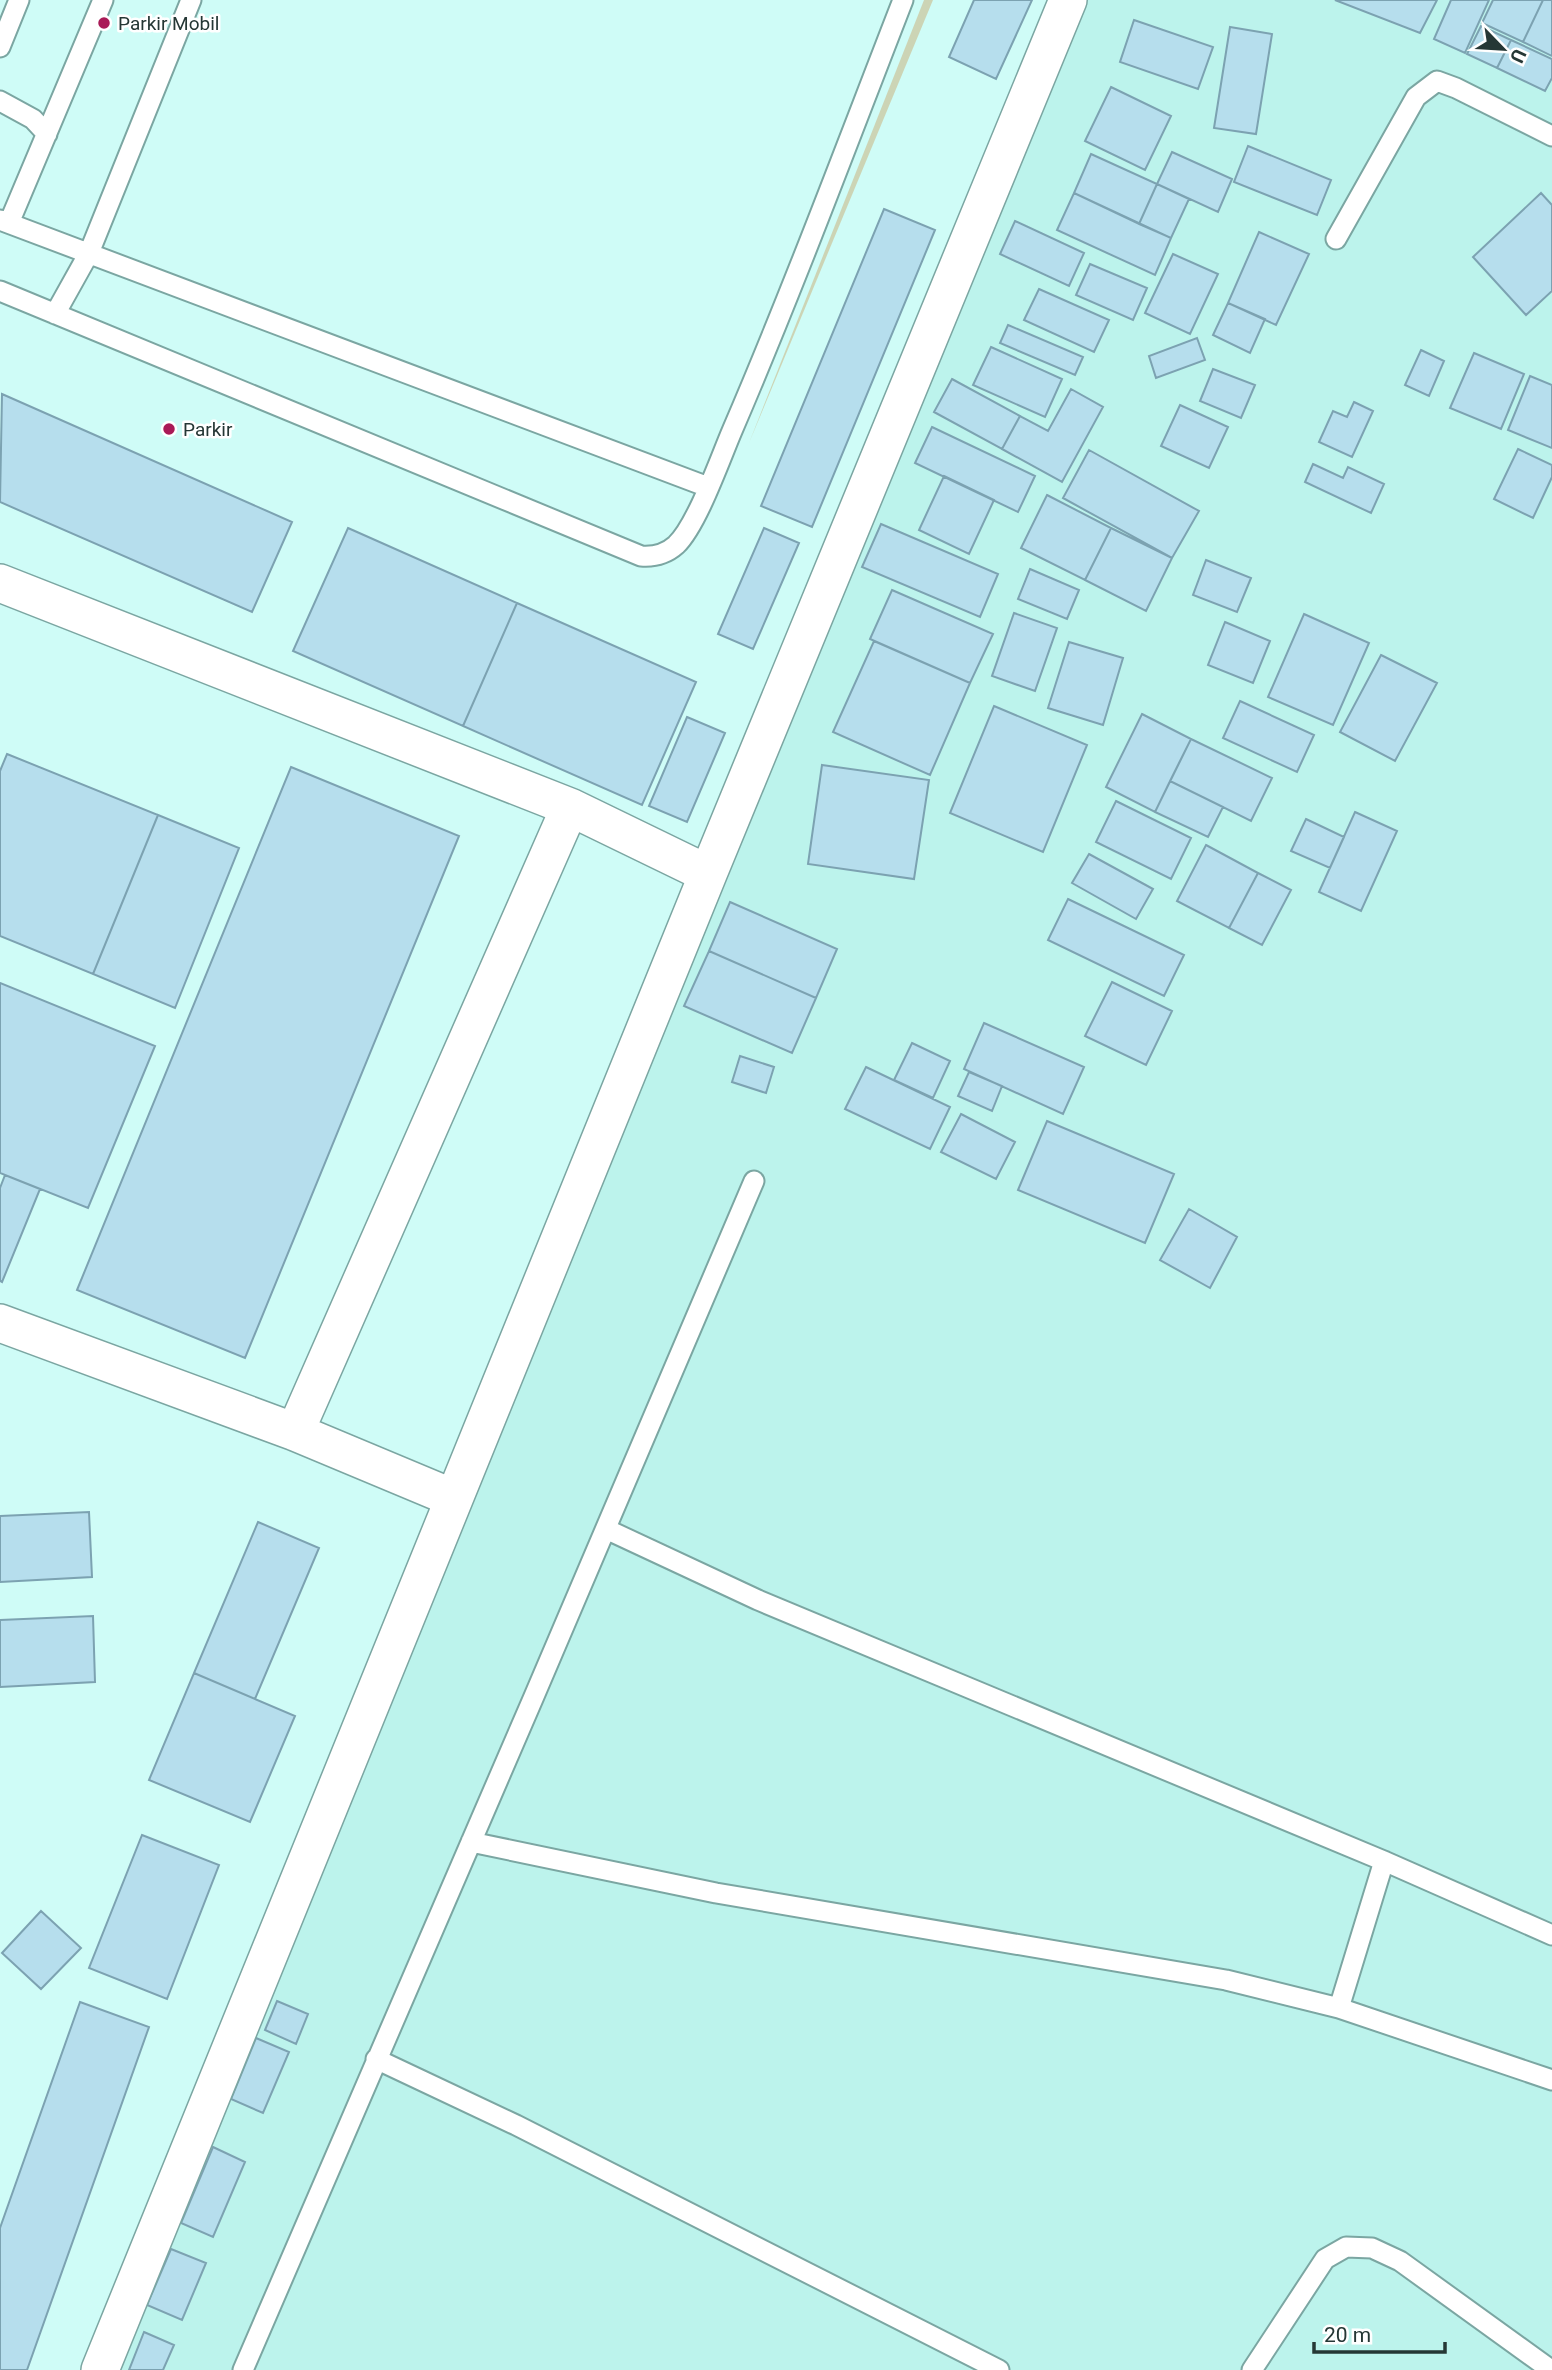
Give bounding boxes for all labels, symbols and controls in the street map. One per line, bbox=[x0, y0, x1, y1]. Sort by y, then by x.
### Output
place label: Parkir Mobil bbox=[118, 12, 219, 35]
north arrow bbox=[1468, 14, 1538, 84]
marker: Parkir Mobil bbox=[96, 15, 112, 31]
text: U bbox=[1505, 45, 1531, 67]
place label: Parkir bbox=[183, 418, 233, 441]
marker: Parkir bbox=[161, 421, 177, 437]
scale bar bbox=[1314, 2310, 1445, 2354]
text: 20 m bbox=[1324, 2323, 1371, 2347]

